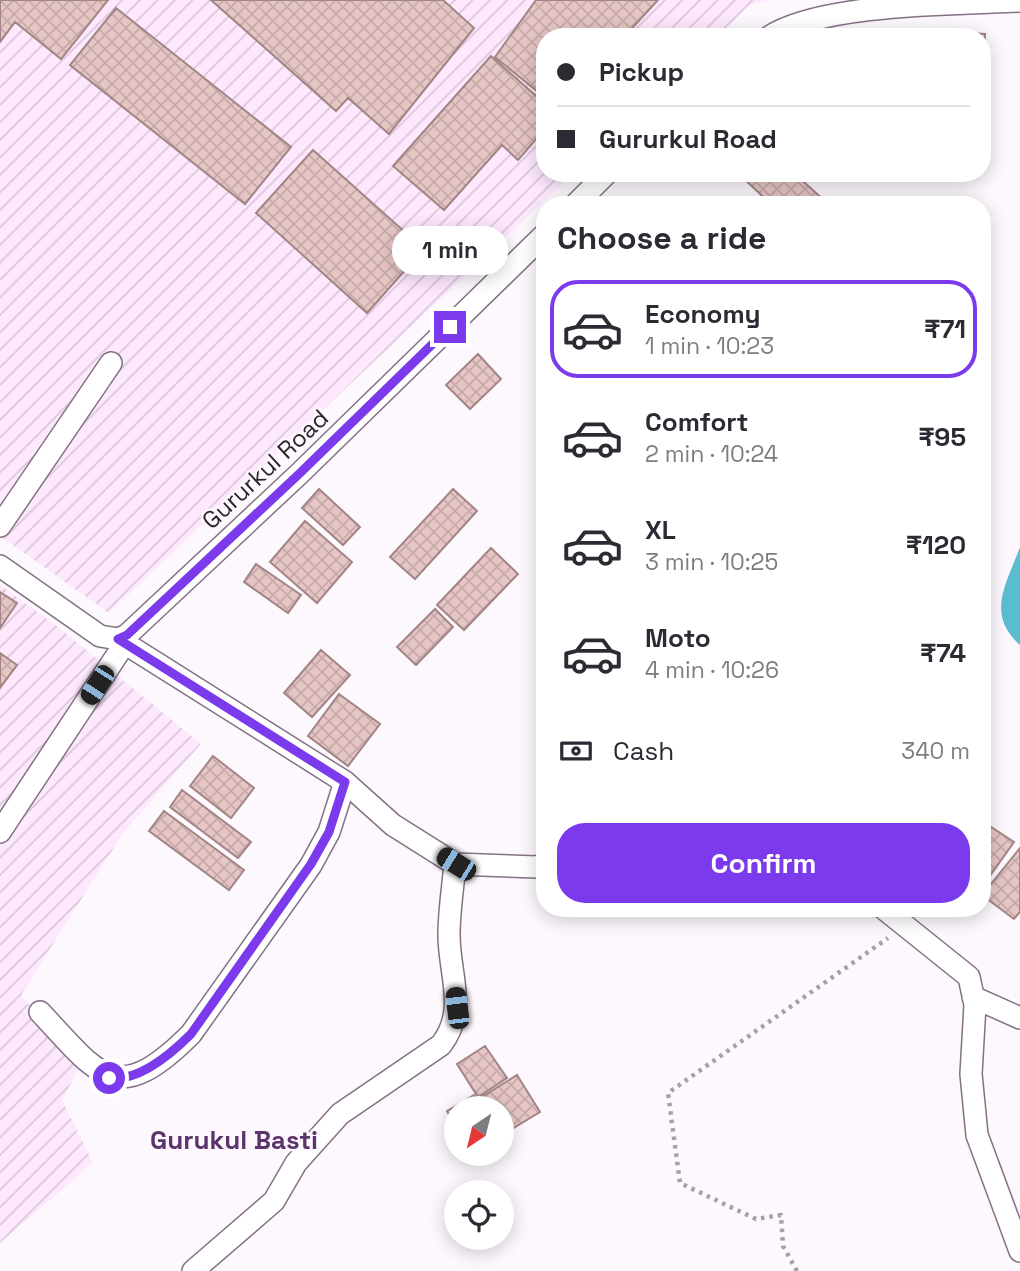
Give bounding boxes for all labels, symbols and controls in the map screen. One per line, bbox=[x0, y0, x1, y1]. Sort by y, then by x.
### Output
text: Pickup bbox=[599, 55, 684, 89]
text: Gururkul Road bbox=[599, 122, 777, 156]
text: Choose a ride bbox=[557, 218, 767, 258]
callout: 1 min bbox=[392, 226, 508, 274]
text: 1 min bbox=[422, 235, 478, 265]
text: Economy bbox=[645, 297, 761, 331]
icon: car bbox=[561, 298, 624, 361]
route end bbox=[434, 311, 466, 343]
text: ₹71 bbox=[924, 312, 966, 346]
text: 1 min · 10:23 bbox=[645, 331, 774, 361]
street label: Gururkul Road bbox=[195, 402, 335, 536]
text: Comfort bbox=[645, 405, 748, 439]
icon: car bbox=[561, 406, 624, 469]
text: ₹95 bbox=[918, 420, 966, 454]
text: 2 min · 10:24 bbox=[645, 439, 778, 469]
text: XL bbox=[645, 513, 676, 547]
icon: car bbox=[561, 514, 624, 577]
text: ₹120 bbox=[906, 528, 966, 562]
text: 3 min · 10:25 bbox=[645, 547, 778, 577]
text: Moto bbox=[645, 621, 711, 655]
icon: car bbox=[561, 622, 624, 685]
text: ₹74 bbox=[920, 636, 966, 670]
text: 4 min · 10:26 bbox=[645, 655, 779, 685]
car bbox=[77, 662, 118, 708]
icon: cash bbox=[557, 732, 595, 770]
text: Cash bbox=[613, 734, 674, 768]
text: 340 m bbox=[901, 736, 970, 766]
button: Confirm bbox=[557, 823, 970, 903]
car bbox=[433, 844, 480, 884]
car bbox=[445, 986, 470, 1030]
route start bbox=[93, 1062, 125, 1094]
north arrow bbox=[444, 1096, 514, 1166]
map controls bbox=[444, 1096, 514, 1250]
district label: Gurukul Basti bbox=[150, 1123, 318, 1157]
button: locate bbox=[444, 1180, 514, 1250]

